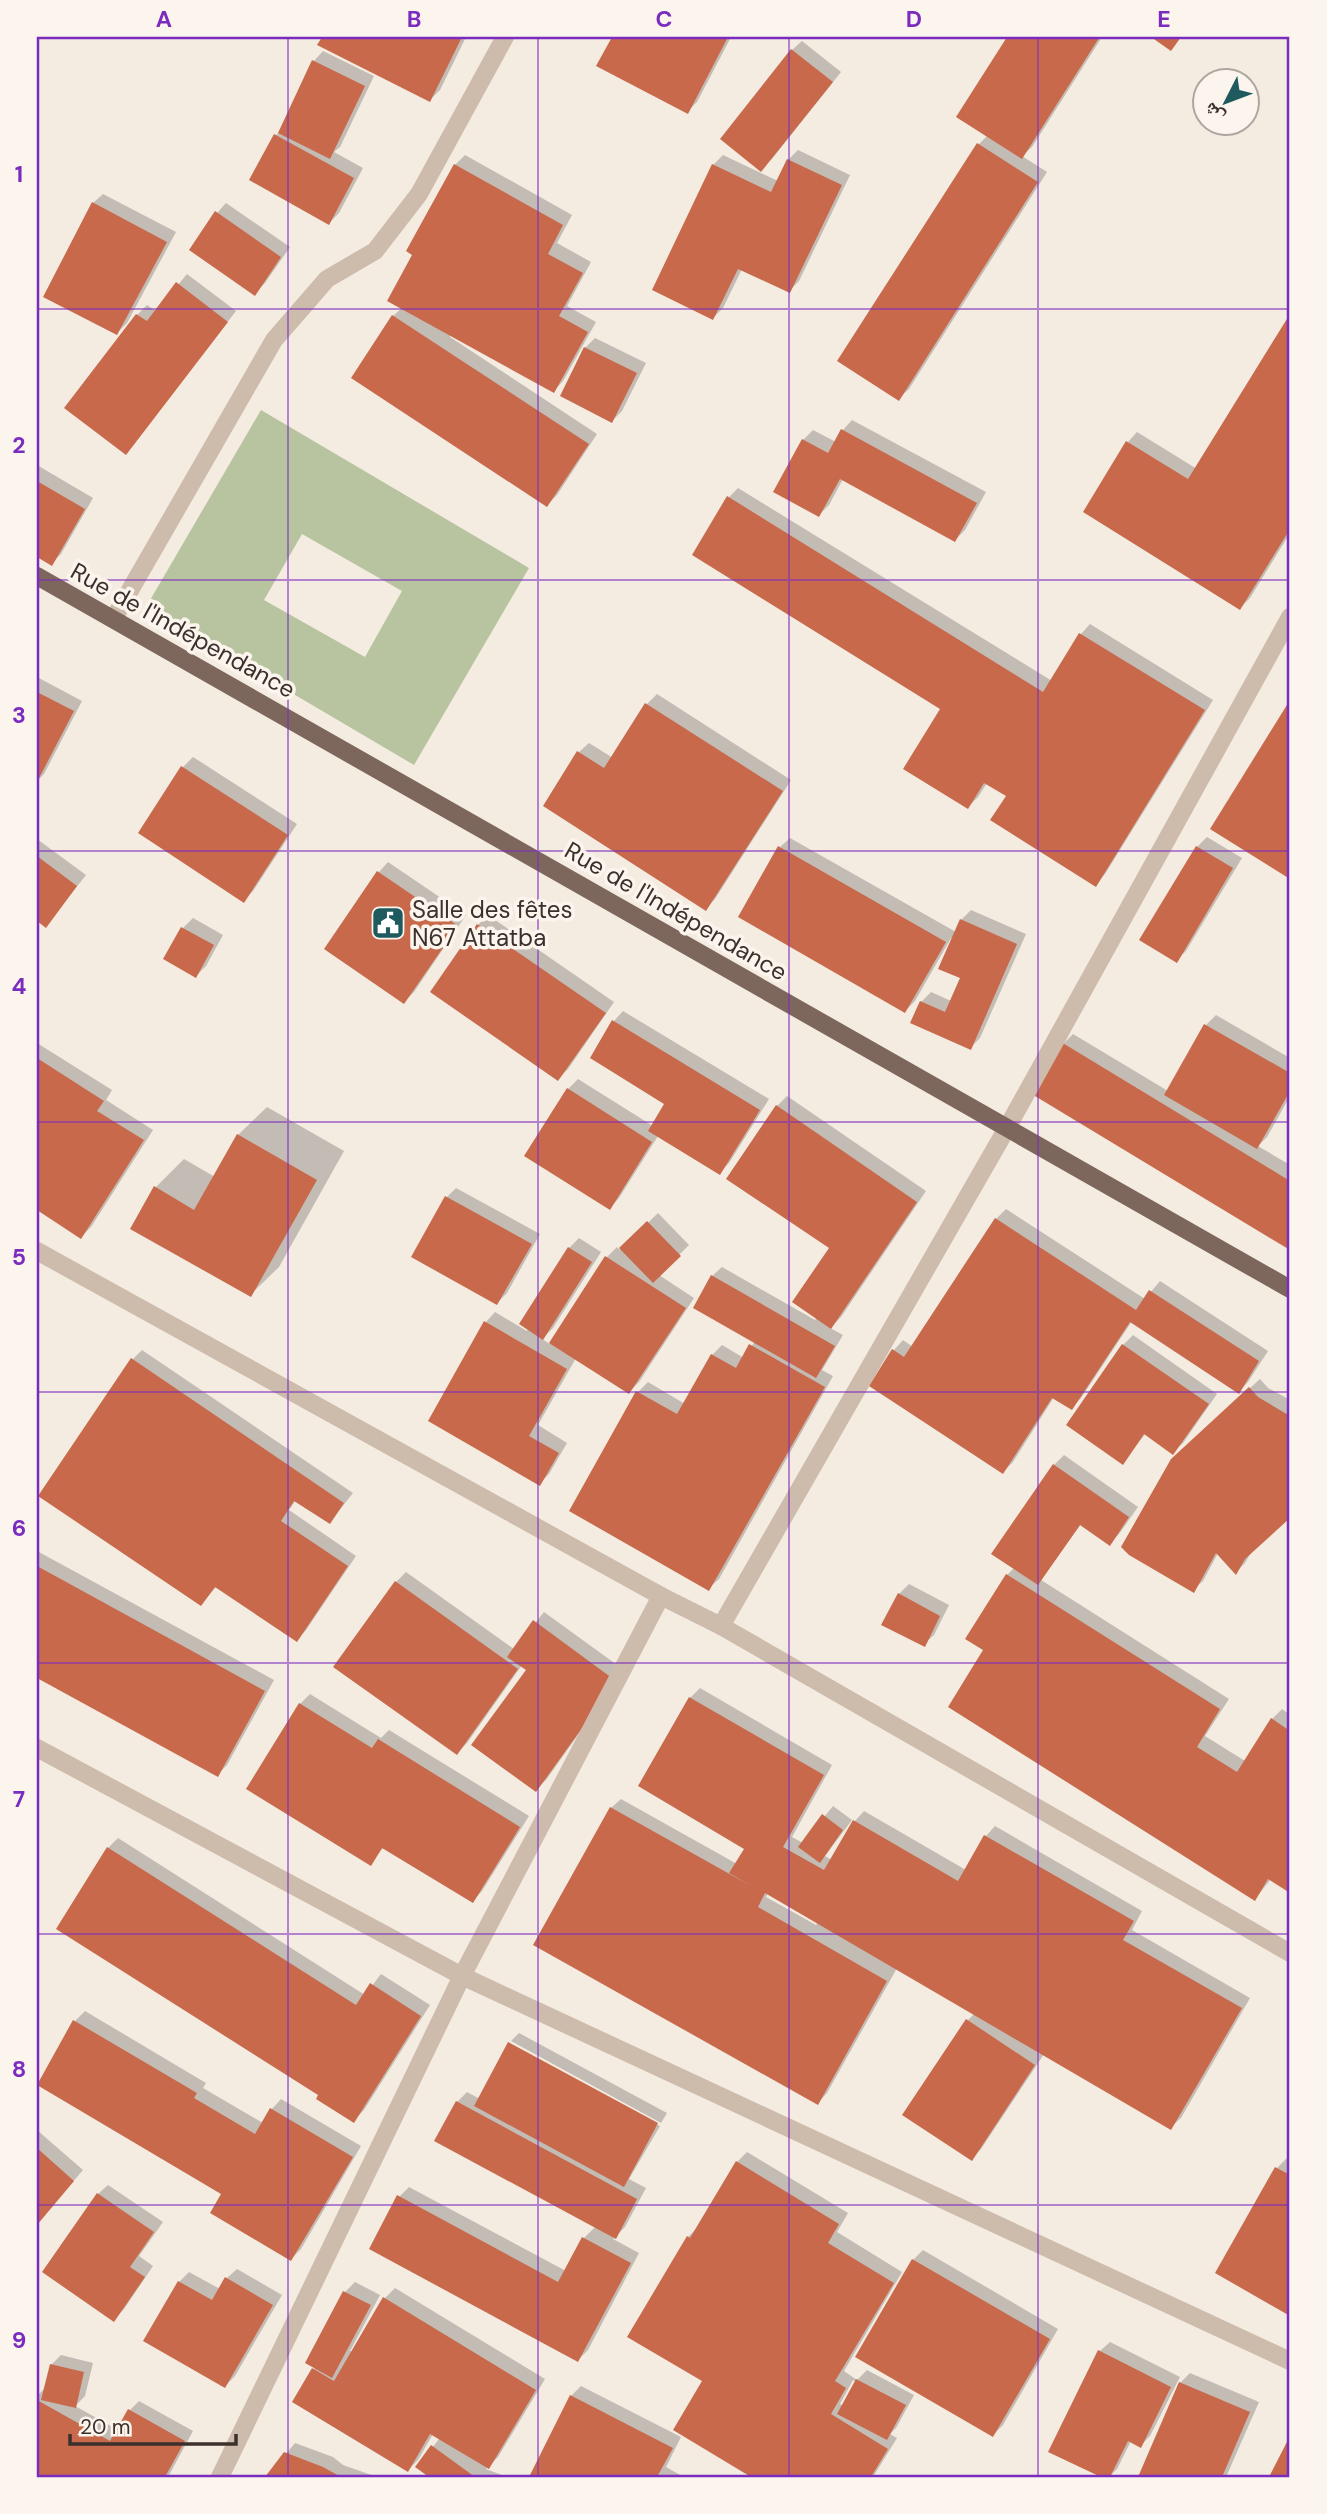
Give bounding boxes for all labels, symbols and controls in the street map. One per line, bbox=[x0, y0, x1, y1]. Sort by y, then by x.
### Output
text: A bbox=[156, 4, 172, 34]
text: B bbox=[407, 4, 421, 34]
text: C bbox=[656, 4, 672, 34]
text: D bbox=[906, 4, 922, 34]
text: E bbox=[1157, 4, 1171, 34]
north arrow bbox=[1190, 66, 1260, 136]
text: ش bbox=[1198, 97, 1230, 129]
text: 1 bbox=[15, 159, 23, 189]
text: 2 bbox=[12, 430, 26, 460]
street label: Rue de l'Indépendance bbox=[65, 555, 301, 705]
text: 3 bbox=[12, 700, 26, 730]
street label: Rue de l'Indépendance bbox=[559, 835, 793, 987]
place label: Salle des fêtes N67 Attatba bbox=[412, 894, 572, 953]
public building icon: Salle des fêtes N67 Attatba bbox=[369, 904, 407, 942]
text: 4 bbox=[12, 971, 27, 1001]
text: 5 bbox=[12, 1242, 26, 1272]
text: 6 bbox=[12, 1513, 26, 1543]
text: 7 bbox=[13, 1784, 25, 1814]
text: 8 bbox=[12, 2054, 26, 2084]
text: 9 bbox=[12, 2325, 26, 2355]
scale bar bbox=[70, 2402, 236, 2446]
text: 20 m bbox=[80, 2413, 131, 2441]

